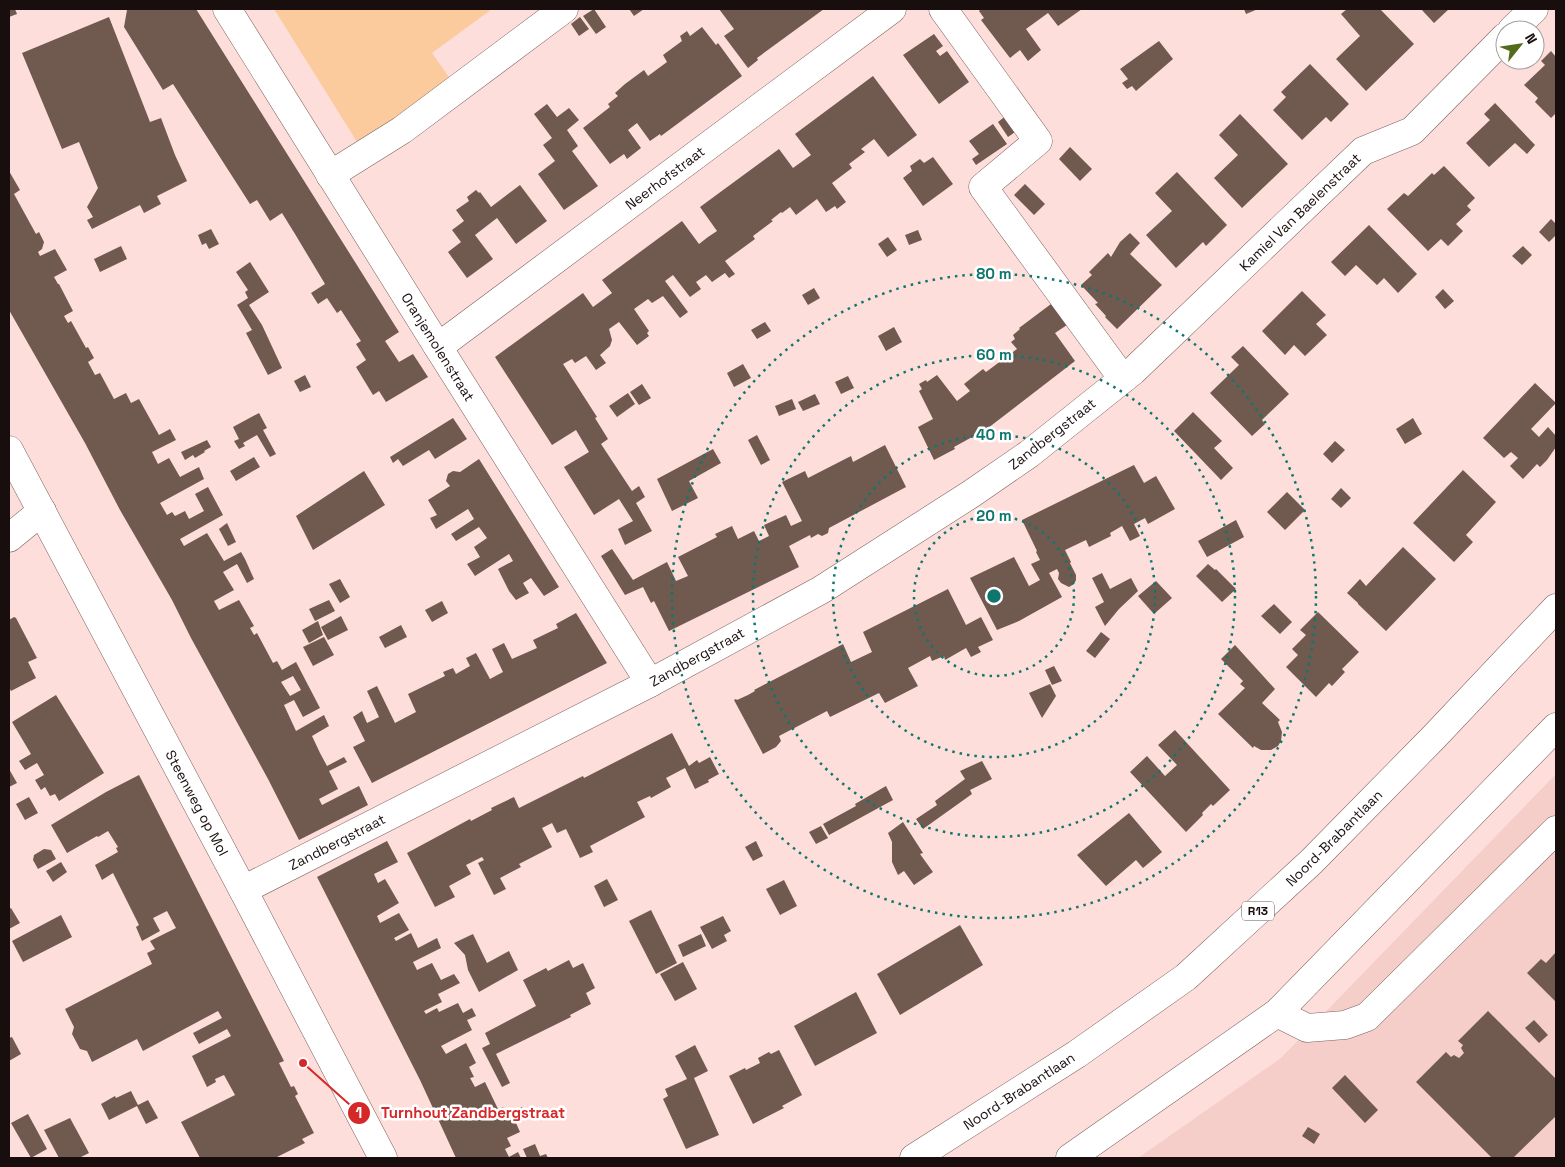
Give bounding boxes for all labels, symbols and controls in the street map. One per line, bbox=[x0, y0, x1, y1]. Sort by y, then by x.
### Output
north arrow bbox=[1495, 20, 1545, 70]
text: N bbox=[1521, 30, 1541, 47]
street label: Neerhofstraat bbox=[622, 142, 708, 214]
street label: Kamiel Van Baelenstraat bbox=[1235, 149, 1365, 275]
text: 80 m bbox=[976, 264, 1012, 283]
street label: Oranjemolenstraat bbox=[397, 289, 479, 405]
text: 60 m bbox=[976, 345, 1012, 364]
street label: Zandbergstraat bbox=[1005, 394, 1099, 474]
text: 40 m bbox=[976, 425, 1012, 444]
text: 20 m bbox=[976, 506, 1012, 525]
centre of rings bbox=[985, 587, 1003, 605]
street label: Zandbergstraat bbox=[646, 623, 748, 691]
street label: Steenweg op Mol bbox=[162, 747, 232, 859]
street label: Noord-Brabantlaan bbox=[1282, 786, 1386, 890]
street label: Zandbergstraat bbox=[286, 810, 388, 874]
road number: R13 bbox=[1242, 901, 1274, 920]
street label: Noord-Brabantlaan bbox=[960, 1048, 1078, 1134]
callout: Turnhout Zandbergstraat bbox=[346, 1098, 575, 1128]
text: 1 bbox=[356, 1103, 362, 1122]
text: Turnhout Zandbergstraat bbox=[381, 1103, 565, 1122]

